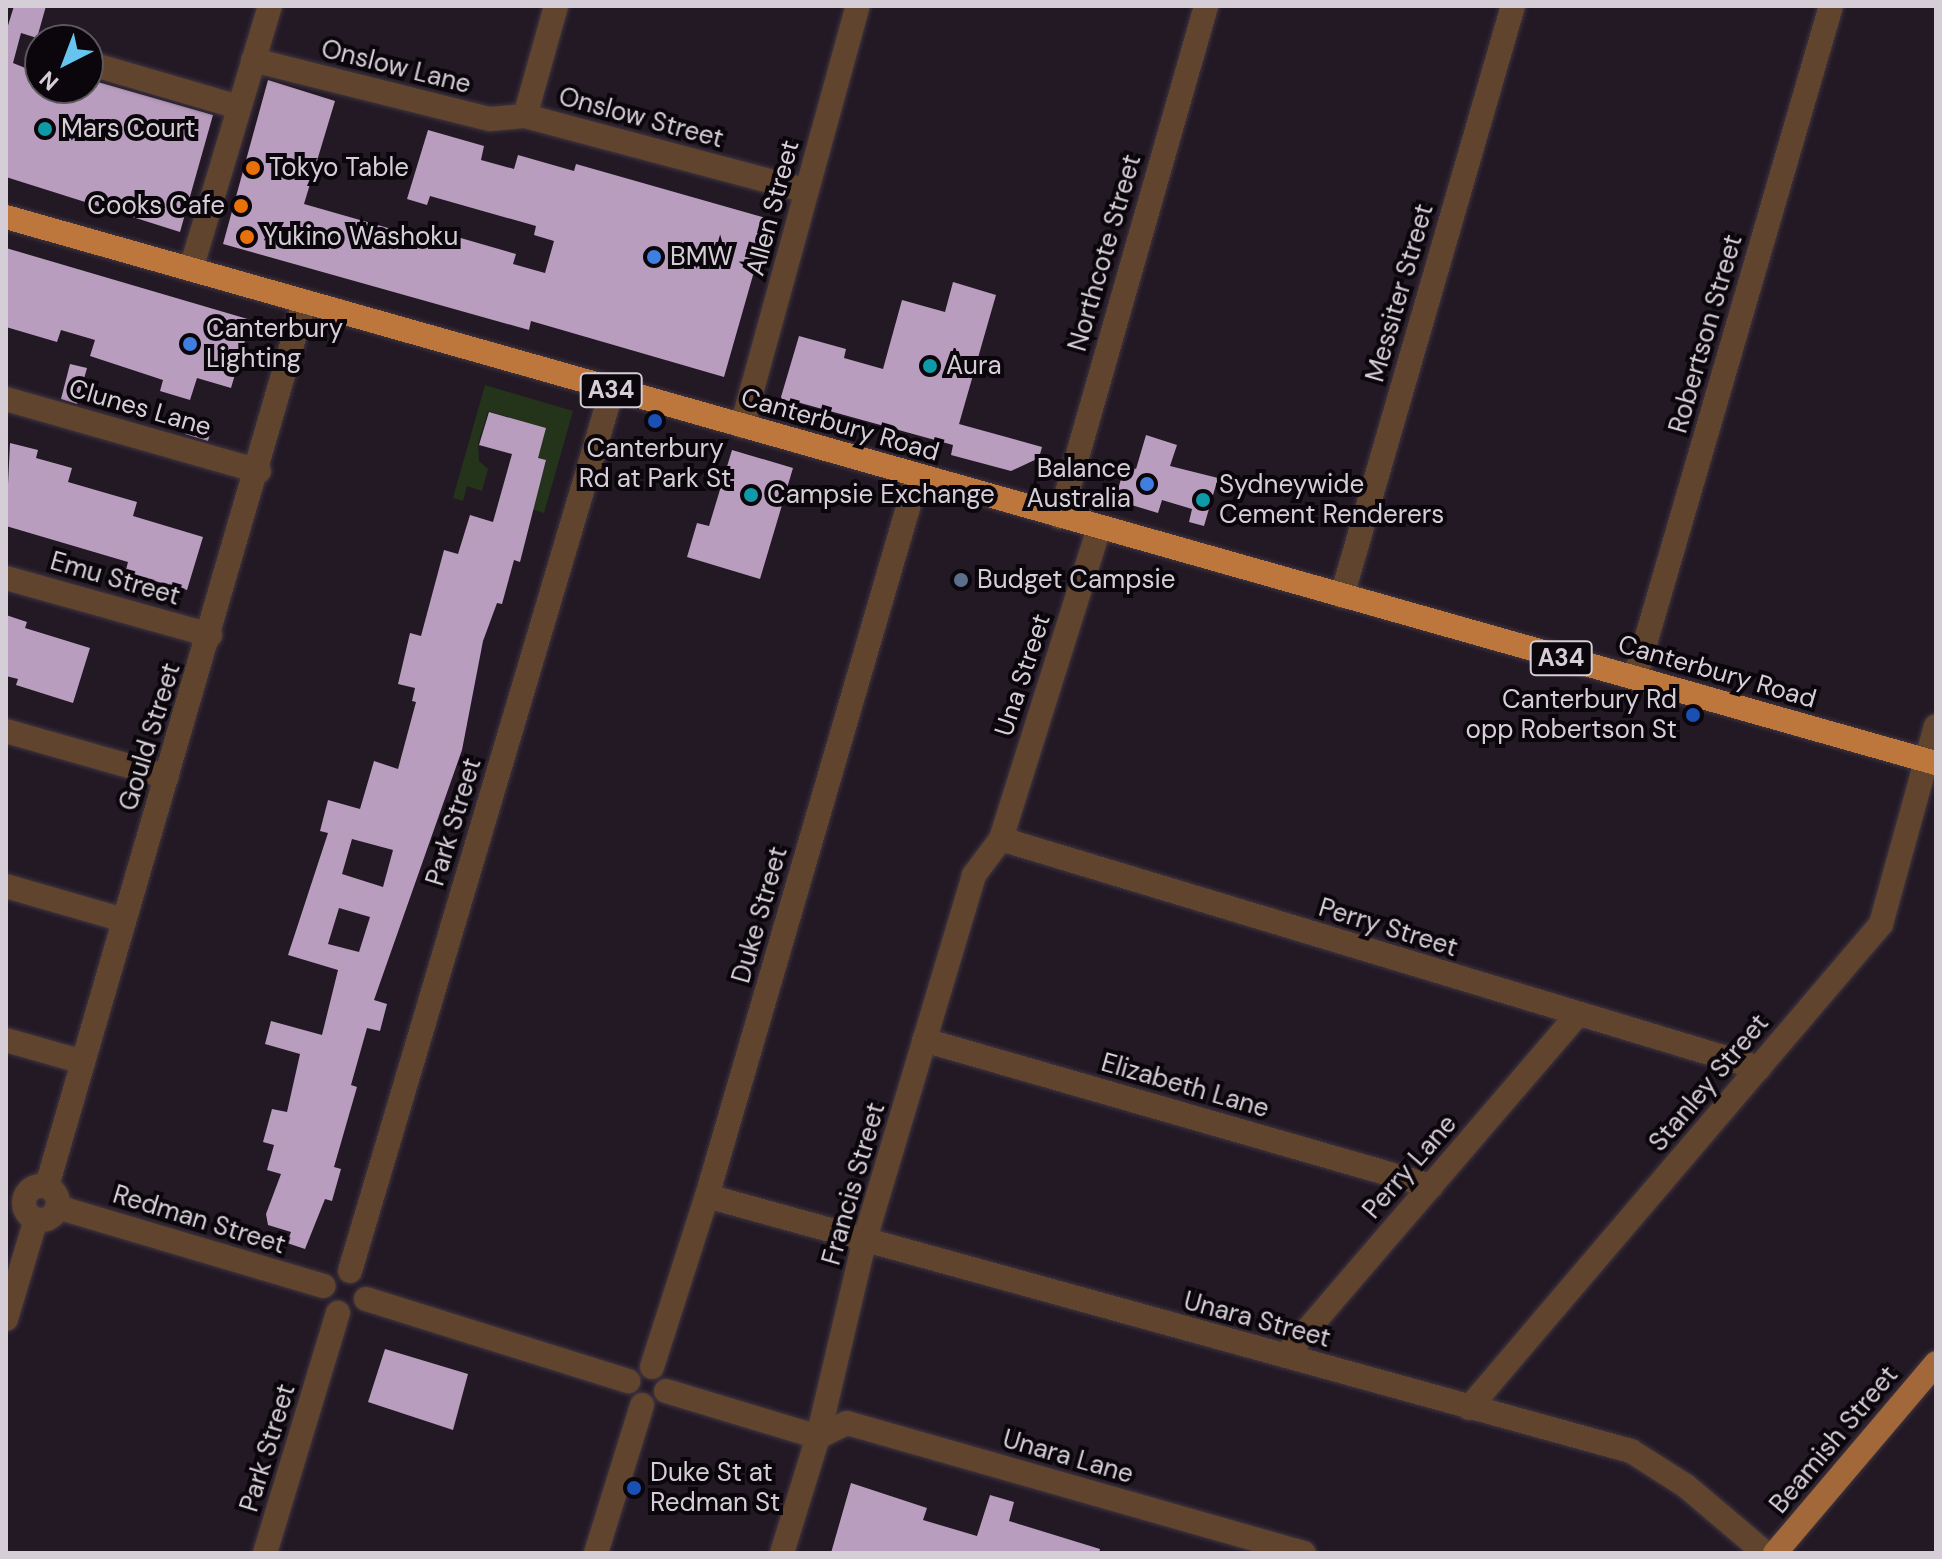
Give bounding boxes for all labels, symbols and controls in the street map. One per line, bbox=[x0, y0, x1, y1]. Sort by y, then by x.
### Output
north arrow bbox=[24, 24, 104, 104]
street label: Onslow Lane bbox=[318, 33, 474, 101]
text: N bbox=[33, 65, 65, 97]
street label: Onslow Street bbox=[555, 81, 727, 155]
place label: Mars Court bbox=[61, 113, 195, 145]
marker: Mars Court bbox=[36, 120, 54, 138]
street label: Allen Street bbox=[740, 137, 806, 279]
street label: Northcote Street bbox=[1062, 151, 1148, 355]
place label: Tokyo Table bbox=[269, 152, 409, 184]
marker: Tokyo Table bbox=[244, 159, 262, 177]
place label: Cooks Cafe bbox=[87, 190, 225, 222]
marker: Cooks Cafe bbox=[232, 197, 250, 215]
street label: Messiter Street bbox=[1360, 200, 1440, 386]
place label: Yukino Washoku bbox=[263, 221, 458, 253]
marker: Yukino Washoku bbox=[238, 228, 256, 246]
street label: Robertson Street bbox=[1663, 231, 1749, 437]
place label: BMW bbox=[670, 241, 733, 273]
marker: BMW bbox=[645, 248, 663, 266]
place label: Canterbury Lighting bbox=[206, 313, 343, 374]
marker: Canterbury Lighting bbox=[181, 335, 199, 353]
place label: Aura bbox=[946, 350, 1002, 382]
marker: Aura bbox=[921, 357, 939, 375]
road number: A34 bbox=[579, 370, 643, 410]
street label: Clunes Lane bbox=[65, 373, 215, 443]
street label: Canterbury Road bbox=[737, 382, 943, 468]
marker: Canterbury Rd at Park St bbox=[646, 412, 664, 430]
place label: Canterbury Rd at Park St bbox=[579, 433, 731, 494]
place label: Balance Australia bbox=[1027, 453, 1131, 514]
place label: Sydneywide Cement Renderers bbox=[1219, 469, 1444, 530]
marker: Balance Australia bbox=[1138, 475, 1156, 493]
place label: Campsie Exchange bbox=[767, 479, 995, 511]
marker: Campsie Exchange bbox=[742, 486, 760, 504]
marker: Sydneywide Cement Renderers bbox=[1194, 491, 1212, 509]
street label: Emu Street bbox=[47, 546, 183, 612]
place label: Budget Campsie bbox=[977, 564, 1176, 596]
marker: Budget Campsie bbox=[952, 571, 970, 589]
street label: Una Street bbox=[989, 610, 1057, 740]
street label: Canterbury Road bbox=[1614, 629, 1820, 715]
road number: A34 bbox=[1529, 638, 1593, 678]
street label: Gould Street bbox=[113, 659, 187, 815]
place label: Canterbury Rd opp Robertson St bbox=[1466, 684, 1677, 746]
marker: Canterbury Rd opp Robertson St bbox=[1684, 706, 1702, 724]
street label: Park Street bbox=[420, 754, 488, 890]
street label: Duke Street bbox=[726, 843, 794, 987]
street label: Perry Street bbox=[1315, 892, 1461, 964]
street label: Stanley Street bbox=[1643, 1008, 1775, 1158]
street label: Elizabeth Lane bbox=[1098, 1047, 1272, 1125]
street label: Francis Street bbox=[816, 1099, 892, 1269]
street label: Perry Lane bbox=[1356, 1109, 1464, 1225]
street label: Redman Street bbox=[109, 1179, 289, 1261]
street label: Unara Street bbox=[1180, 1285, 1334, 1355]
street label: Beamish Street bbox=[1763, 1360, 1905, 1520]
street label: Park Street bbox=[234, 1380, 302, 1516]
street label: Unara Lane bbox=[999, 1423, 1137, 1491]
place label: Duke St at Redman St bbox=[650, 1457, 780, 1518]
marker: Duke St at Redman St bbox=[625, 1479, 643, 1497]

